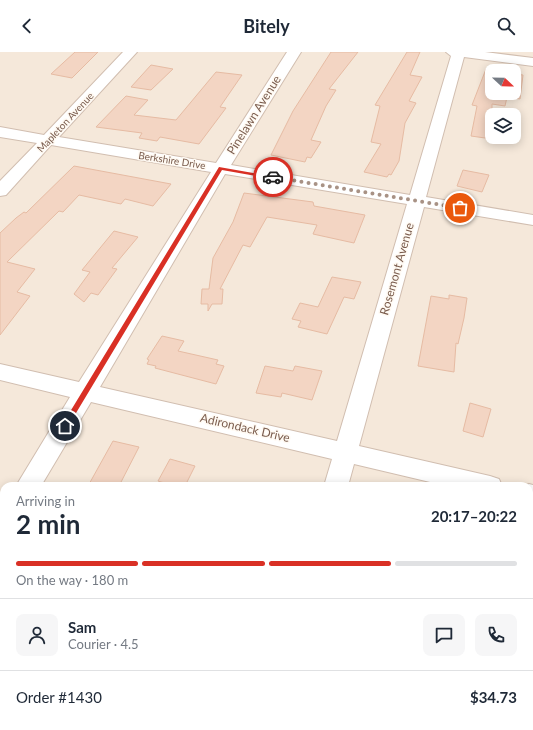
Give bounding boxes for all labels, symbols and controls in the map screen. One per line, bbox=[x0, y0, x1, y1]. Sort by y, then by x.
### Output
icon: back bbox=[16, 15, 38, 37]
text: Bitely bbox=[243, 15, 290, 37]
icon: search bbox=[495, 15, 517, 37]
north arrow bbox=[485, 64, 521, 100]
map controls bbox=[485, 64, 521, 144]
street label: Pinelawn Avenue bbox=[223, 72, 284, 157]
street label: Mapleton Avenue bbox=[34, 90, 96, 154]
button: layers bbox=[485, 108, 521, 144]
street label: Berkshire Drive bbox=[138, 149, 206, 171]
courier bbox=[253, 157, 293, 197]
icon: car bbox=[262, 166, 284, 188]
pin bbox=[443, 191, 477, 225]
icon: bag bbox=[449, 197, 471, 219]
street label: Rosemont Avenue bbox=[376, 221, 417, 317]
pin bbox=[48, 409, 82, 443]
street label: Adirondack Drive bbox=[199, 410, 291, 445]
icon: home bbox=[54, 415, 76, 437]
text: Arriving in bbox=[16, 493, 75, 509]
text: 20:17–20:22 bbox=[431, 507, 517, 525]
text: 2 min bbox=[16, 508, 80, 540]
text: On the way · 180 m bbox=[16, 572, 128, 588]
button: person bbox=[16, 614, 58, 656]
button: chat bbox=[423, 614, 465, 656]
button: phone bbox=[475, 614, 517, 656]
text: Sam bbox=[68, 618, 96, 636]
text: Courier · 4.5 bbox=[68, 636, 139, 652]
text: Order #1430 bbox=[16, 688, 102, 706]
text: $34.73 bbox=[470, 688, 517, 706]

